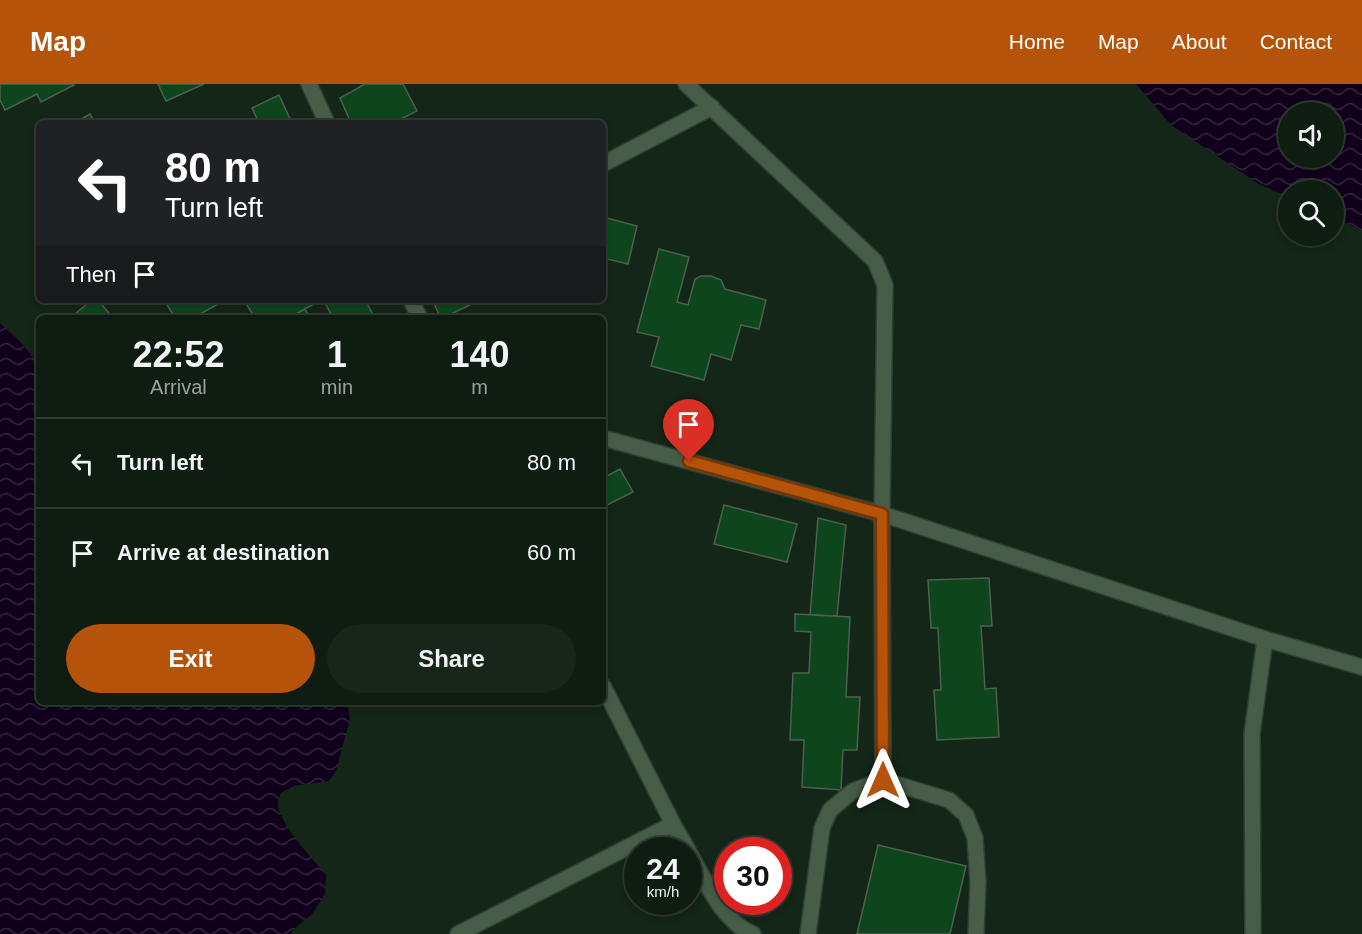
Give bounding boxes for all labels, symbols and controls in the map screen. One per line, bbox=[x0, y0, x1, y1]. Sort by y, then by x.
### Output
text: Map bbox=[30, 26, 86, 57]
text: Home bbox=[1009, 30, 1065, 53]
text: Map bbox=[1098, 30, 1139, 53]
text: About bbox=[1172, 30, 1227, 53]
text: Contact bbox=[1260, 30, 1332, 53]
map controls bbox=[1278, 102, 1344, 246]
button: sound bbox=[1278, 102, 1344, 168]
icon: left bbox=[66, 144, 144, 222]
text: 80 m bbox=[165, 144, 261, 191]
button: search bbox=[1278, 180, 1344, 246]
text: Turn left bbox=[165, 193, 263, 223]
icon: arrive bbox=[128, 258, 161, 291]
text: Then bbox=[66, 262, 116, 287]
text: 22:52 bbox=[132, 334, 224, 375]
text: 1 bbox=[327, 334, 347, 375]
text: 140 bbox=[449, 334, 510, 375]
text: Arrival bbox=[150, 376, 207, 398]
text: min bbox=[321, 376, 353, 398]
text: m bbox=[471, 376, 488, 398]
pin bbox=[663, 399, 714, 461]
icon: arrive bbox=[672, 408, 705, 441]
icon: left bbox=[66, 447, 99, 480]
text: Turn left bbox=[117, 450, 203, 475]
text: 80 m bbox=[527, 450, 576, 475]
icon: arrive bbox=[66, 537, 99, 570]
text: Arrive at destination bbox=[117, 540, 330, 565]
text: 60 m bbox=[527, 540, 576, 565]
button: Exit bbox=[66, 624, 315, 693]
button: Share bbox=[327, 624, 576, 693]
position arrow bbox=[851, 748, 915, 812]
speed limit sign: 30 bbox=[714, 837, 792, 915]
text: 24 bbox=[646, 852, 680, 885]
text: km/h bbox=[647, 883, 679, 900]

